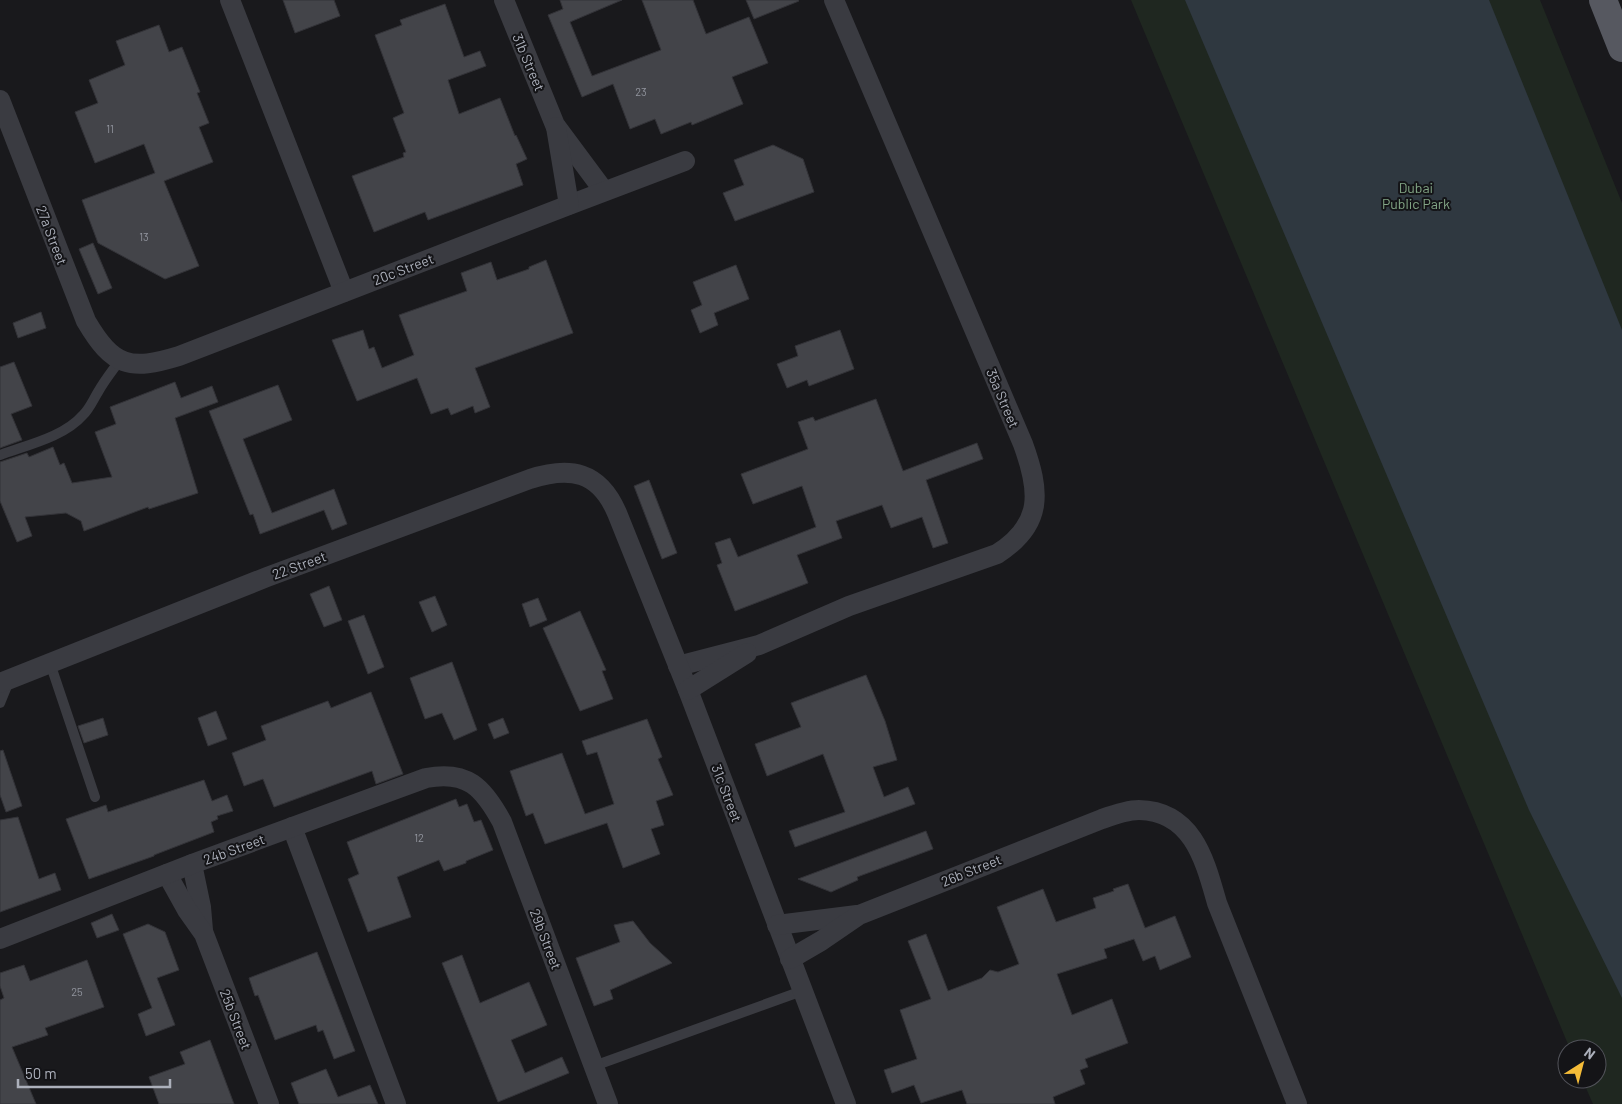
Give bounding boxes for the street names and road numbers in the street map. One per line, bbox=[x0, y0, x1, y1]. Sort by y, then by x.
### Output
street label: 31b Street bbox=[509, 31, 549, 93]
street label: 27a Street bbox=[33, 203, 71, 267]
street label: 20c Street bbox=[370, 250, 436, 288]
street label: 35a Street bbox=[983, 366, 1023, 430]
street label: 22 Street bbox=[270, 547, 328, 583]
street label: 31c Street bbox=[708, 762, 746, 824]
street label: 24b Street bbox=[201, 830, 267, 868]
street label: 26b Street bbox=[938, 850, 1004, 890]
street label: 29b Street bbox=[527, 906, 565, 972]
street label: 25b Street bbox=[217, 986, 255, 1052]

